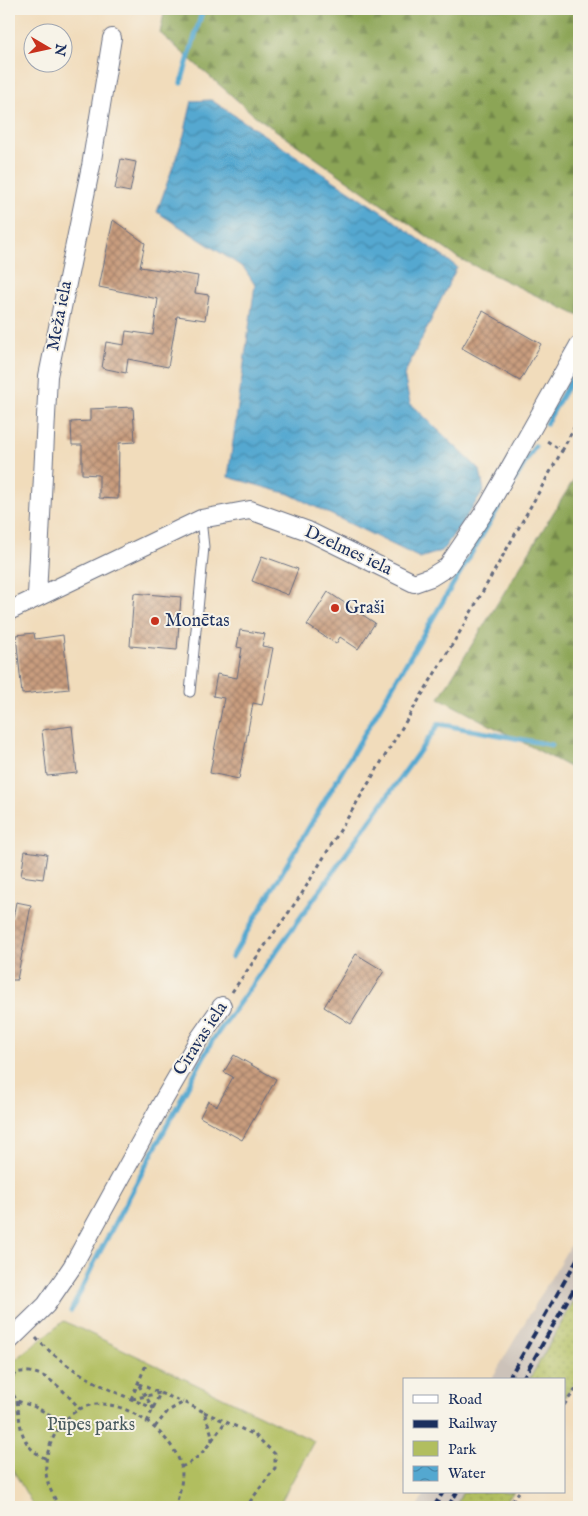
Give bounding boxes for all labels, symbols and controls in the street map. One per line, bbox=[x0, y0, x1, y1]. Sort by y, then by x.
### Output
north arrow bbox=[22, 22, 72, 72]
text: N bbox=[50, 41, 70, 57]
street label: Meža iela bbox=[42, 279, 78, 353]
street label: Dzelmes iela bbox=[301, 521, 396, 581]
place label: Graši bbox=[345, 597, 385, 620]
marker: Graši bbox=[329, 602, 341, 614]
place label: Monētas bbox=[165, 610, 230, 633]
marker: Monētas bbox=[149, 615, 161, 627]
street label: Cīravas iela bbox=[169, 998, 234, 1080]
legend bbox=[403, 1378, 566, 1494]
text: Road bbox=[448, 1390, 483, 1409]
park label: Pūpes parks bbox=[47, 1414, 135, 1437]
text: Railway bbox=[448, 1414, 498, 1433]
text: Park bbox=[448, 1440, 478, 1459]
text: Water bbox=[448, 1464, 486, 1483]

